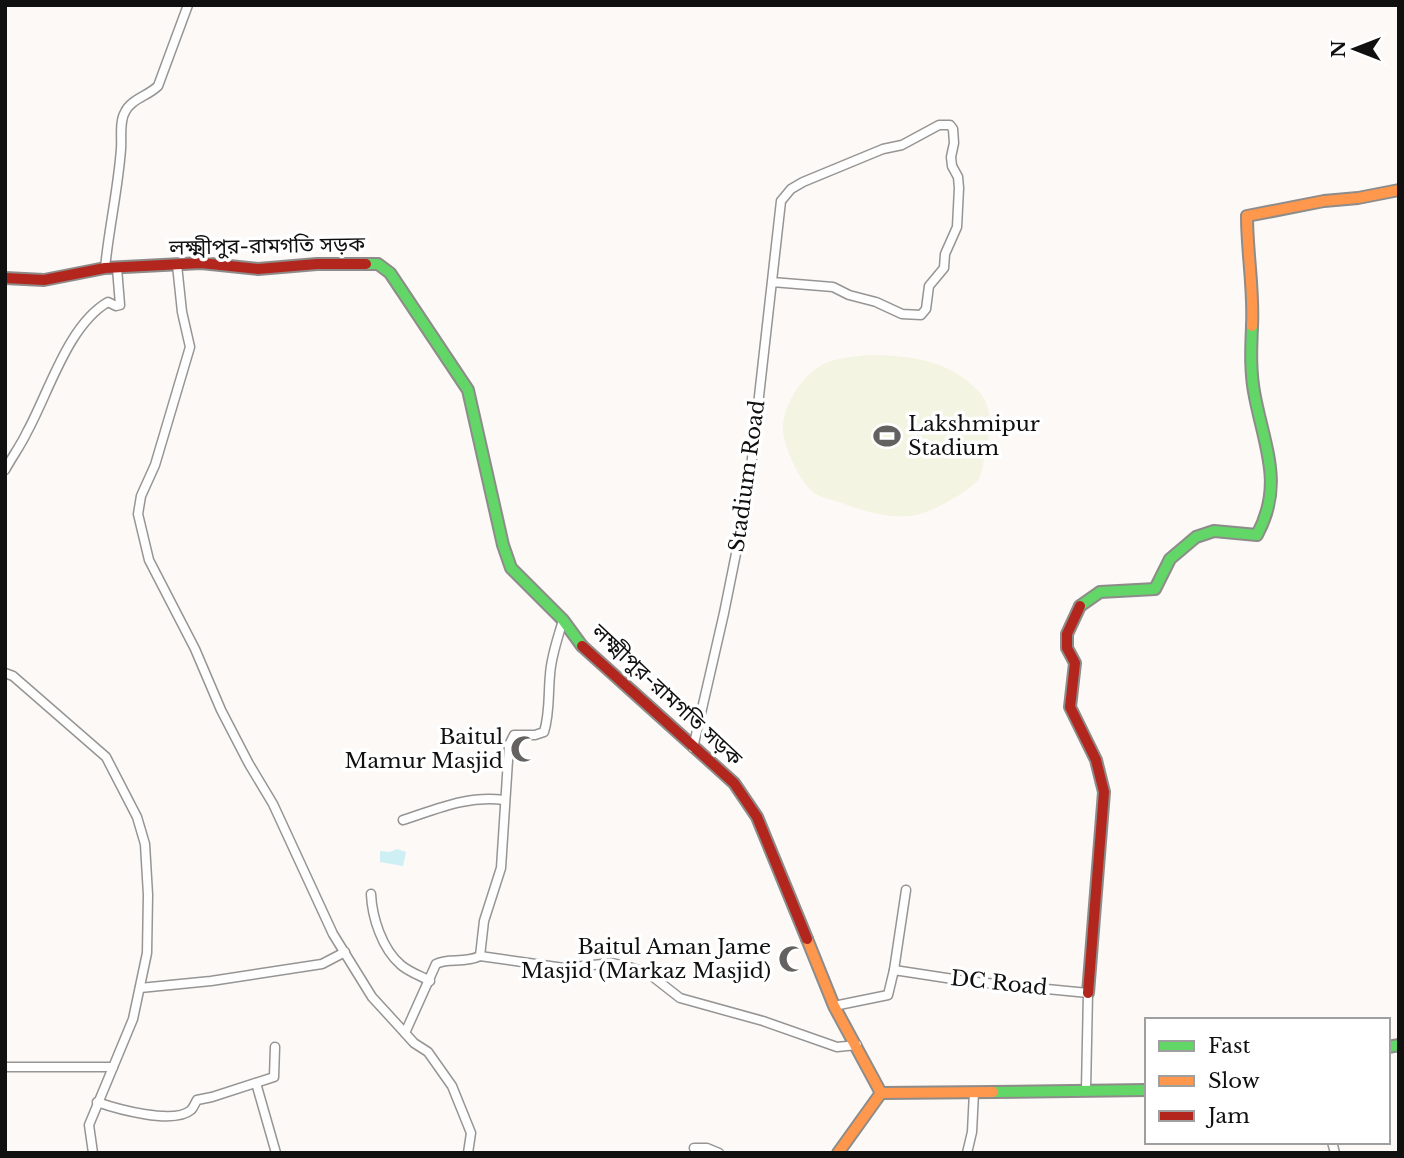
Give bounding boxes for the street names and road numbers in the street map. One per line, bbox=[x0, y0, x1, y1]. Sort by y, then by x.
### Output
street label: লক্ষ্মীপুর-রামগতি সড়ক bbox=[168, 231, 366, 261]
street label: Stadium Road bbox=[723, 399, 771, 553]
street label: লক্ষ্মীপুর-রামগতি সড়ক bbox=[586, 618, 748, 772]
street label: DC Road bbox=[949, 965, 1049, 1001]

